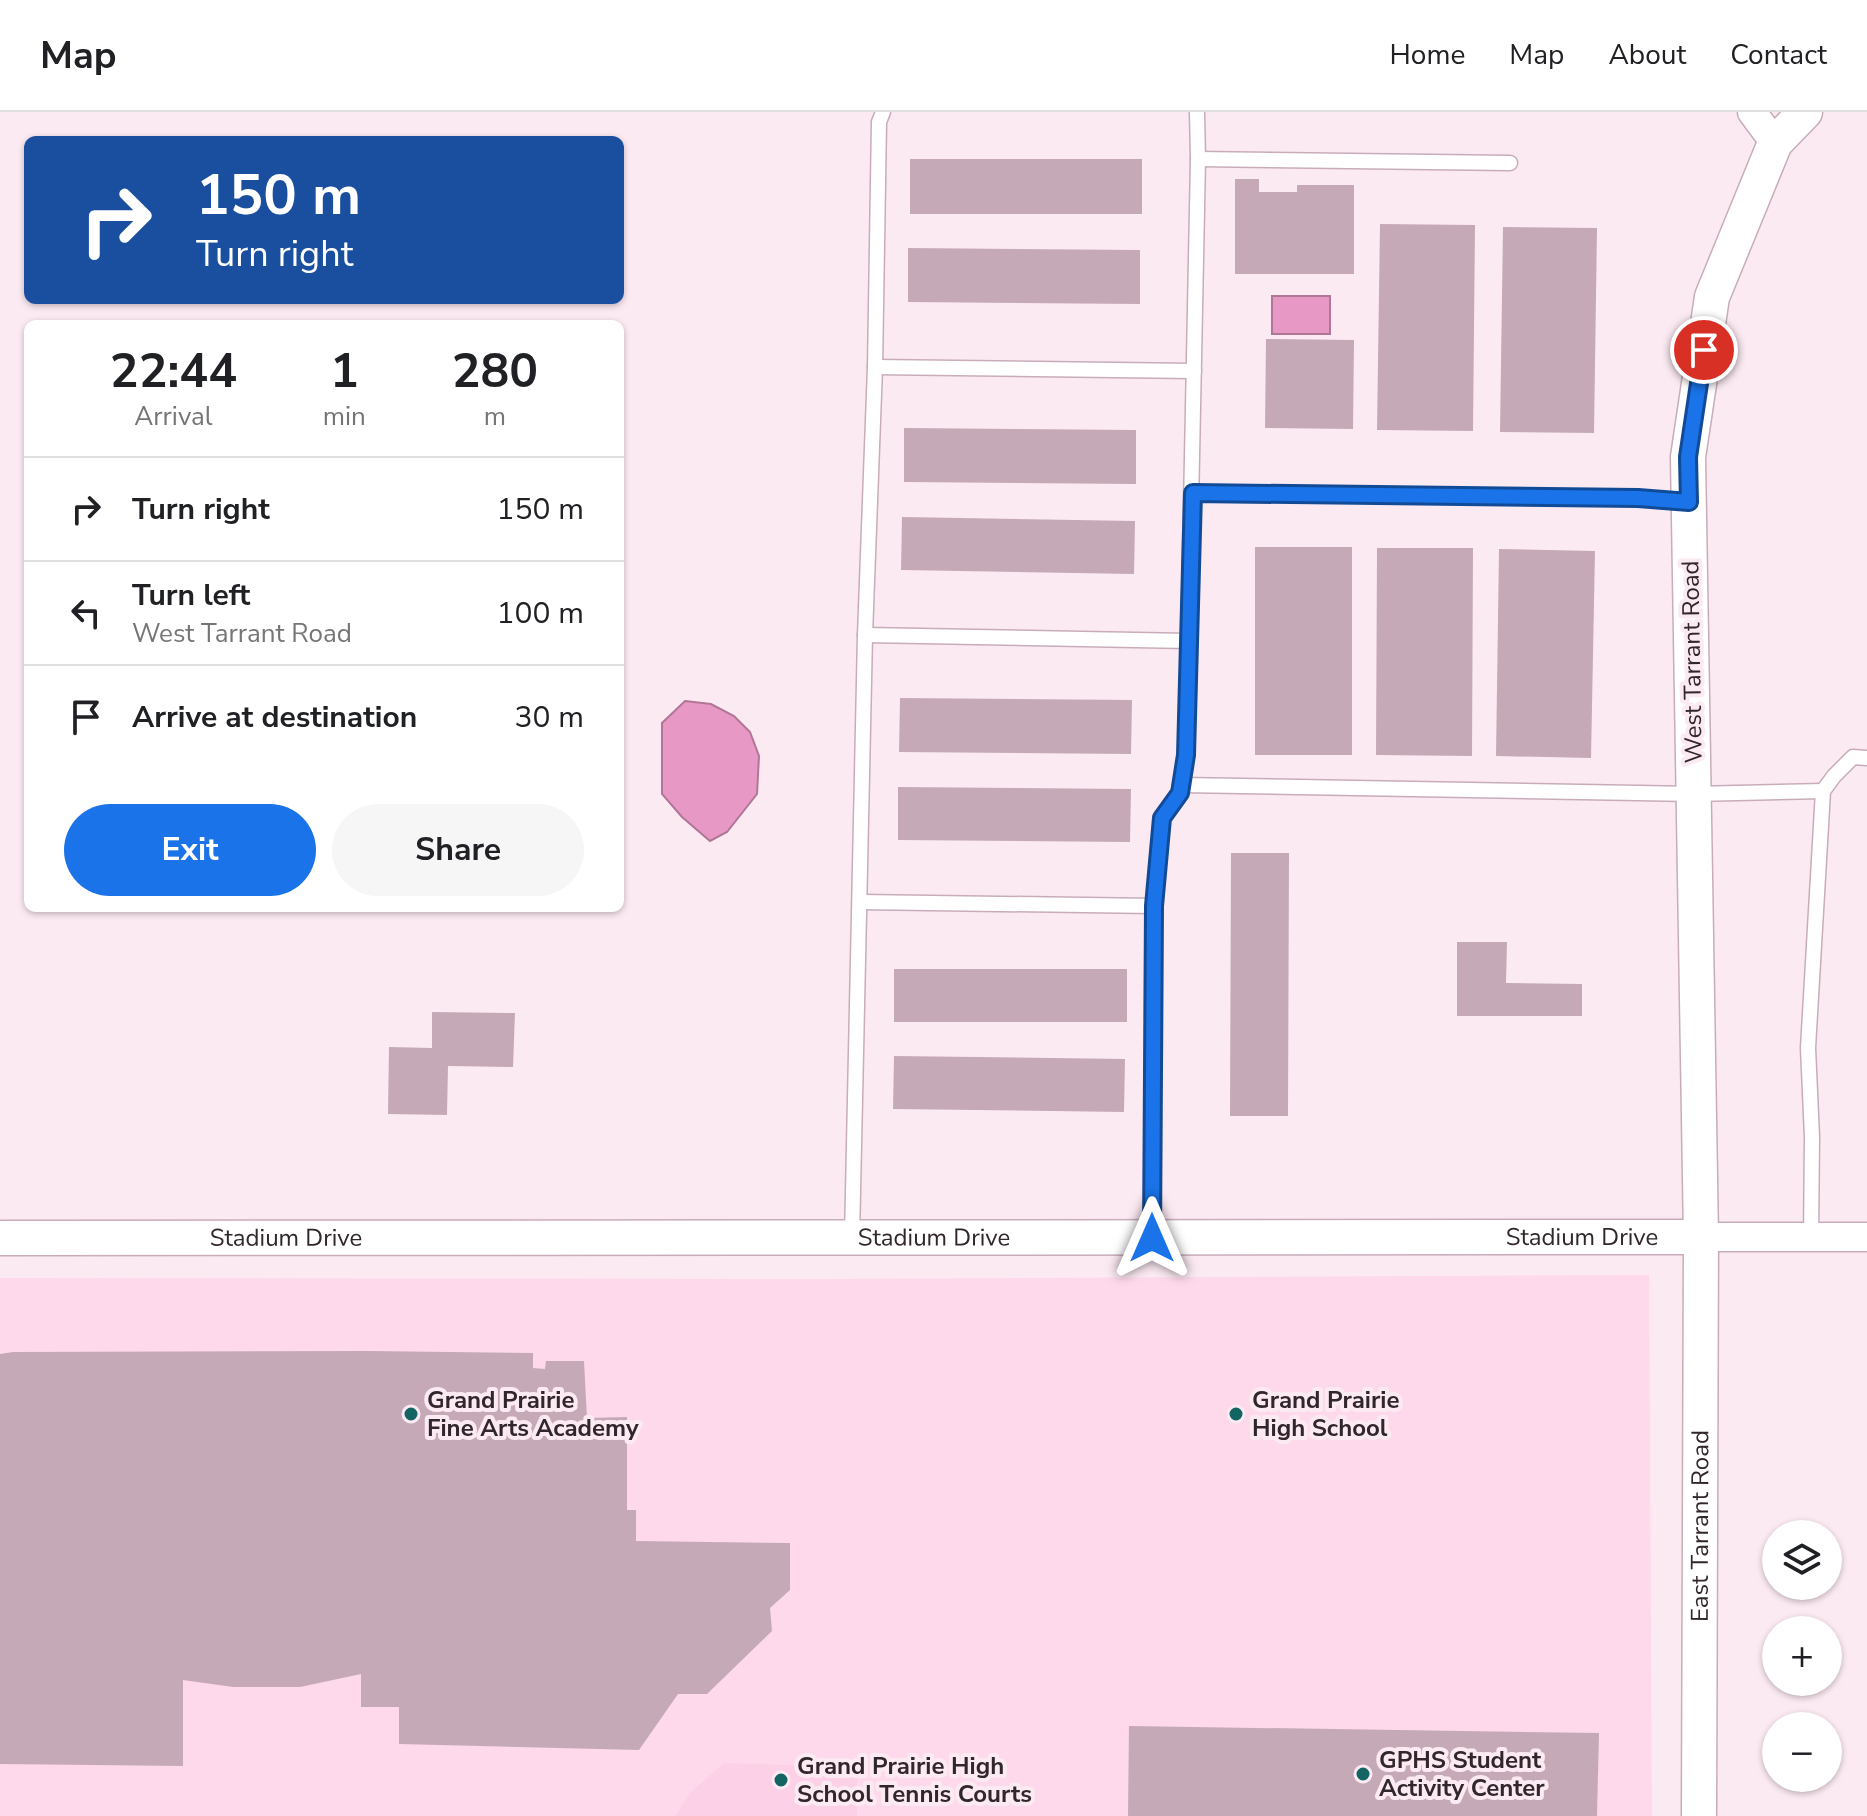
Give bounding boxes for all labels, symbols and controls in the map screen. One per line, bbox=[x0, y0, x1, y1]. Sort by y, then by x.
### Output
text: Map bbox=[40, 30, 117, 81]
text: Home bbox=[1390, 36, 1465, 74]
text: Map bbox=[1509, 36, 1564, 74]
text: About bbox=[1608, 36, 1686, 74]
text: Contact bbox=[1730, 36, 1827, 74]
text: 150 m bbox=[196, 157, 361, 234]
icon: right bbox=[64, 168, 168, 272]
text: Turn right bbox=[196, 230, 353, 279]
pin bbox=[1670, 316, 1738, 384]
icon: arrive bbox=[1682, 328, 1726, 372]
text: 22:44 bbox=[110, 338, 237, 404]
text: 1 bbox=[330, 338, 359, 404]
text: 280 bbox=[452, 338, 538, 404]
text: Arrival bbox=[134, 399, 213, 434]
text: min bbox=[323, 399, 366, 434]
text: m bbox=[484, 399, 506, 434]
icon: right bbox=[64, 487, 108, 531]
text: Turn right bbox=[132, 489, 270, 530]
text: 150 m bbox=[497, 489, 584, 530]
street label: West Tarrant Road bbox=[1674, 560, 1710, 764]
text: Turn left bbox=[132, 575, 250, 616]
icon: left bbox=[64, 591, 108, 635]
text: 100 m bbox=[497, 593, 584, 634]
text: West Tarrant Road bbox=[132, 616, 352, 651]
icon: arrive bbox=[64, 695, 108, 739]
text: Arrive at destination bbox=[132, 697, 417, 738]
text: 30 m bbox=[515, 697, 584, 738]
button: Exit bbox=[64, 804, 316, 896]
button: Share bbox=[332, 804, 584, 896]
position arrow bbox=[1110, 1196, 1194, 1280]
street label: Stadium Drive bbox=[858, 1221, 1010, 1253]
street label: Stadium Drive bbox=[1506, 1221, 1658, 1253]
street label: Stadium Drive bbox=[210, 1222, 362, 1254]
place label: Grand Prairie Fine Arts Academy bbox=[427, 1384, 639, 1444]
place label: Grand Prairie High School bbox=[1252, 1384, 1399, 1444]
marker: Grand Prairie Fine Arts Academy bbox=[402, 1405, 420, 1423]
marker: Grand Prairie High School bbox=[1227, 1405, 1245, 1423]
street label: East Tarrant Road bbox=[1684, 1430, 1716, 1622]
map controls bbox=[1762, 1520, 1842, 1792]
button: layers bbox=[1762, 1520, 1842, 1600]
button: + bbox=[1762, 1616, 1842, 1696]
button: − bbox=[1762, 1712, 1842, 1792]
place label: GPHS Student Activity Center bbox=[1379, 1744, 1545, 1804]
place label: Grand Prairie High School Tennis Courts bbox=[797, 1750, 1032, 1810]
marker: GPHS Student Activity Center bbox=[1354, 1765, 1372, 1783]
marker: Grand Prairie High School Tennis Courts bbox=[772, 1771, 790, 1789]

